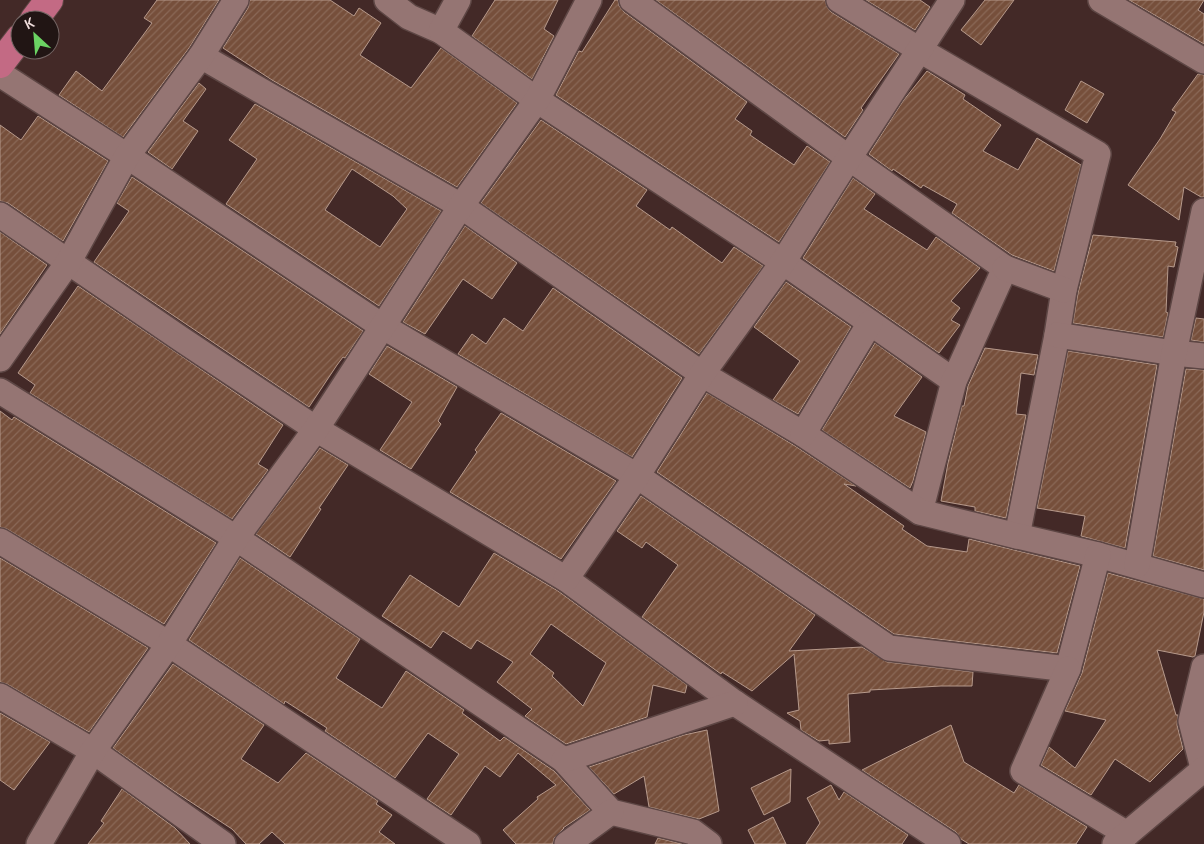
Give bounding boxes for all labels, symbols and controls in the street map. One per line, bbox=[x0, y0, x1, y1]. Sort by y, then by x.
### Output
north arrow bbox=[10, 10, 60, 60]
text: K bbox=[21, 13, 37, 33]

